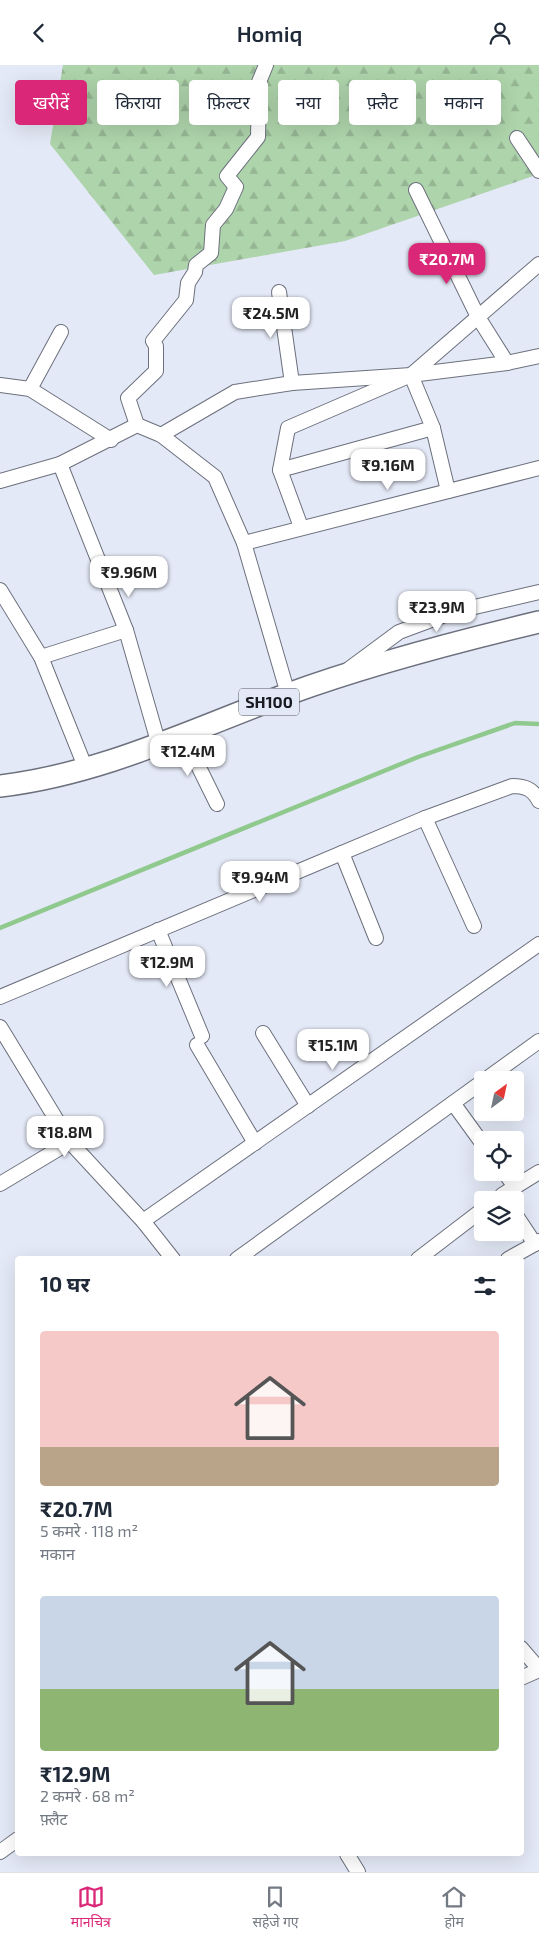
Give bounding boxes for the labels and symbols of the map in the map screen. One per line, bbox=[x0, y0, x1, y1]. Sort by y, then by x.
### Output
pin: ₹20.7M bbox=[406, 243, 488, 285]
pin: ₹24.5M bbox=[230, 297, 312, 339]
pin: ₹9.16M bbox=[347, 449, 429, 491]
pin: ₹9.96M bbox=[88, 555, 170, 598]
pin: ₹23.9M bbox=[396, 591, 478, 633]
road number: SH100 bbox=[239, 689, 299, 715]
pin: ₹12.4M bbox=[147, 735, 229, 777]
pin: ₹9.94M bbox=[219, 861, 301, 903]
pin: ₹12.9M bbox=[126, 945, 208, 988]
pin: ₹15.1M bbox=[292, 1029, 374, 1071]
north arrow bbox=[474, 1071, 524, 1121]
pin: ₹18.8M bbox=[24, 1115, 106, 1158]

